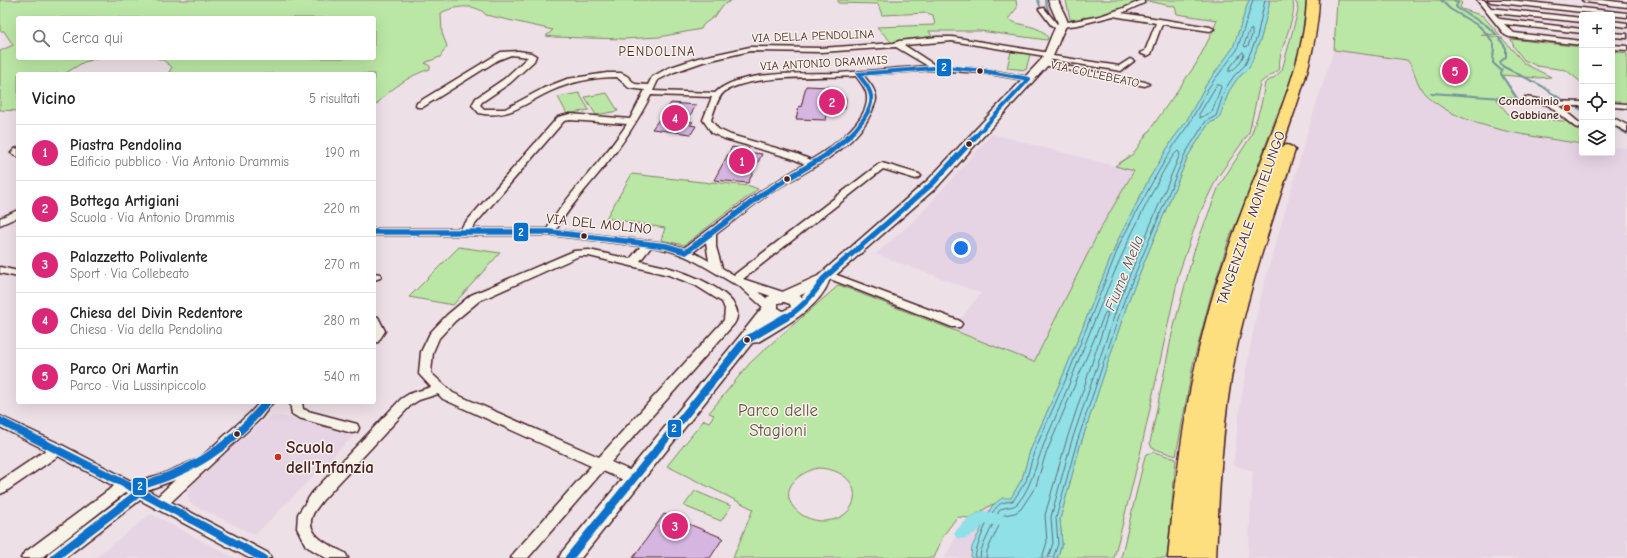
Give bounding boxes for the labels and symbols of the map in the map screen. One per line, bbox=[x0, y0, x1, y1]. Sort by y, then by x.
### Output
street label: VIA DELLA PENDOLINA bbox=[752, 27, 875, 45]
district label: PENDOLINA bbox=[619, 44, 695, 59]
street label: VIA ANTONIO DRAMMIS bbox=[760, 53, 888, 73]
pin: 5 bbox=[1442, 56, 1468, 86]
line badge: 2 bbox=[936, 58, 952, 77]
street label: VIA COLLEBEATO bbox=[1049, 58, 1141, 90]
text: 2 bbox=[941, 61, 947, 74]
unlabelled marker bbox=[975, 66, 985, 76]
pin: 2 bbox=[819, 87, 845, 117]
place label: Condominio Gabbiane bbox=[1498, 94, 1559, 122]
pin: 4 bbox=[662, 103, 688, 133]
marker: Condominio Gabbiane bbox=[1562, 103, 1572, 113]
street label: TANGENZIALE MONTELUNGO bbox=[1213, 129, 1289, 307]
unlabelled marker bbox=[964, 139, 974, 149]
pin: 1 bbox=[729, 146, 755, 176]
unlabelled marker bbox=[782, 174, 792, 184]
street label: VIA DEL MOLINO bbox=[545, 210, 653, 238]
line badge: 2 bbox=[513, 222, 529, 242]
text: 2 bbox=[518, 226, 524, 239]
unlabelled marker bbox=[579, 231, 589, 241]
water label: Fiume Mella bbox=[1101, 233, 1147, 313]
your location bbox=[951, 238, 971, 258]
unlabelled marker bbox=[742, 335, 752, 345]
park label: Parco delle Stagioni bbox=[738, 401, 818, 440]
line badge: 2 bbox=[667, 419, 682, 438]
text: 2 bbox=[671, 422, 677, 435]
unlabelled marker bbox=[232, 429, 242, 439]
place label: Scuola dell'Infanzia bbox=[286, 438, 374, 477]
marker: Scuola dell'Infanzia bbox=[273, 452, 283, 462]
line badge: 2 bbox=[132, 477, 147, 496]
text: 2 bbox=[137, 480, 143, 493]
pin: 3 bbox=[662, 511, 688, 541]

